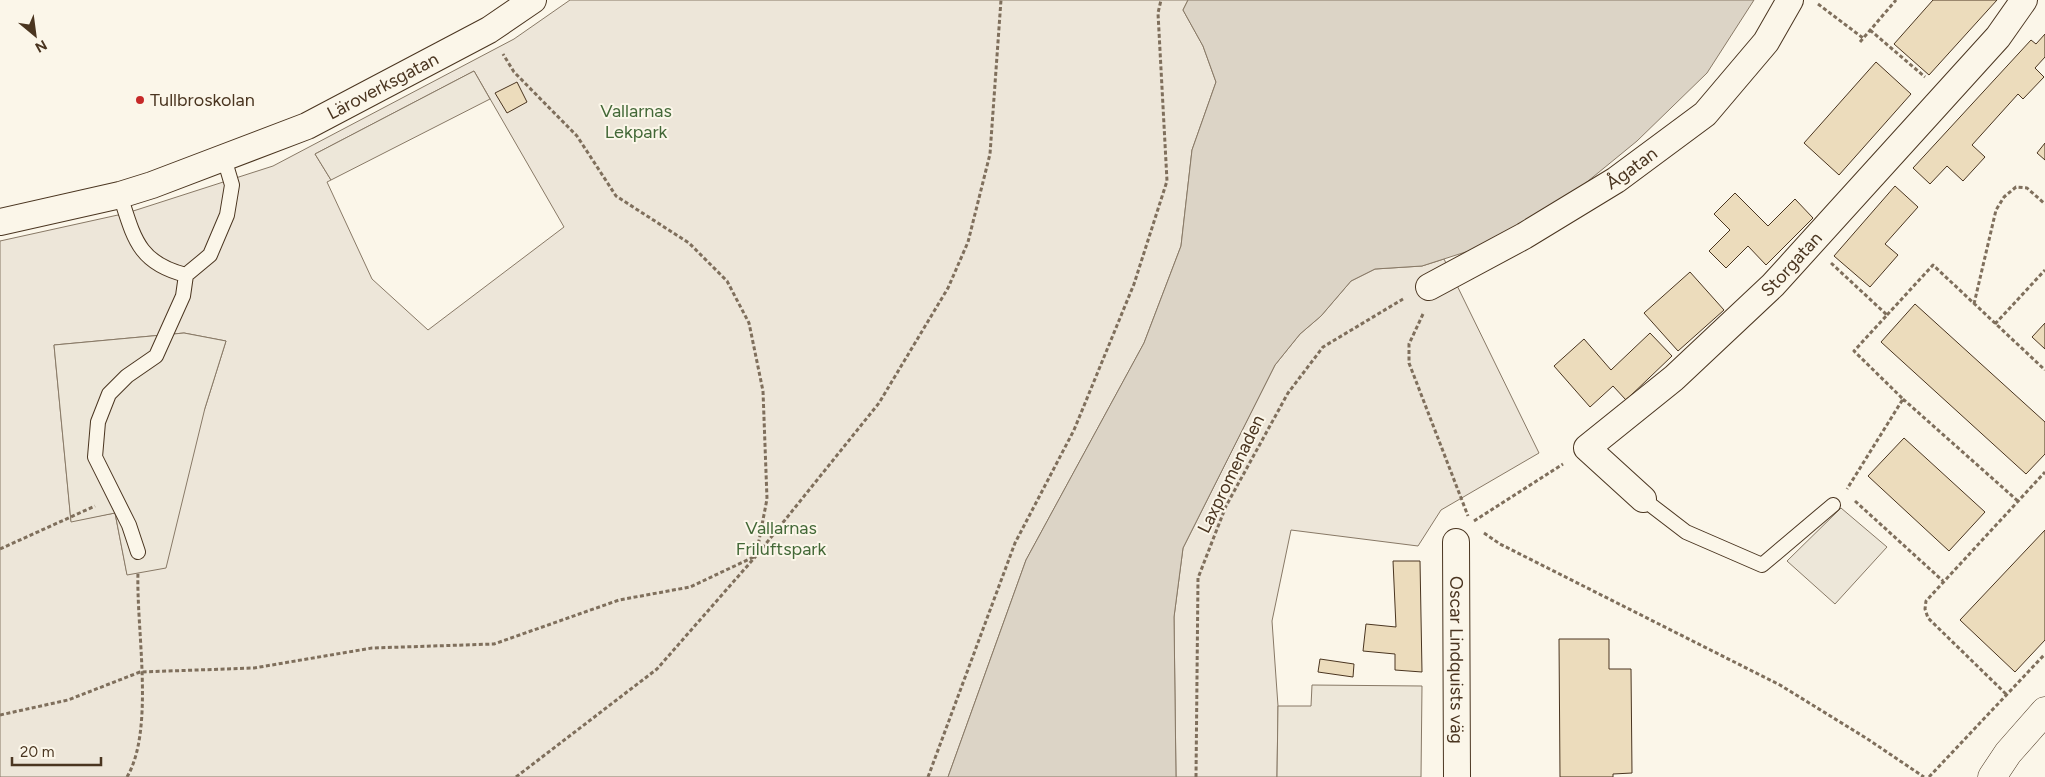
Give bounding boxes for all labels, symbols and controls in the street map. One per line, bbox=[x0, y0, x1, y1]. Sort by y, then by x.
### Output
north arrow bbox=[10, 10, 60, 60]
text: N bbox=[32, 36, 50, 56]
street label: Läroverksgatan bbox=[323, 48, 442, 124]
place label: Tullbroskolan bbox=[150, 89, 255, 111]
marker: Tullbroskolan bbox=[134, 94, 146, 106]
park label: Vallarnas Lekpark bbox=[600, 100, 672, 143]
street label: Ågatan bbox=[1602, 142, 1661, 194]
street label: Storgatan bbox=[1756, 227, 1827, 301]
street label: Laxpromenaden bbox=[1193, 411, 1269, 537]
park label: Vallarnas Friluftspark bbox=[736, 517, 826, 560]
street label: Oscar Lindquists väg bbox=[1445, 576, 1468, 744]
scale bar bbox=[12, 734, 101, 766]
text: 20 m bbox=[20, 743, 54, 761]

